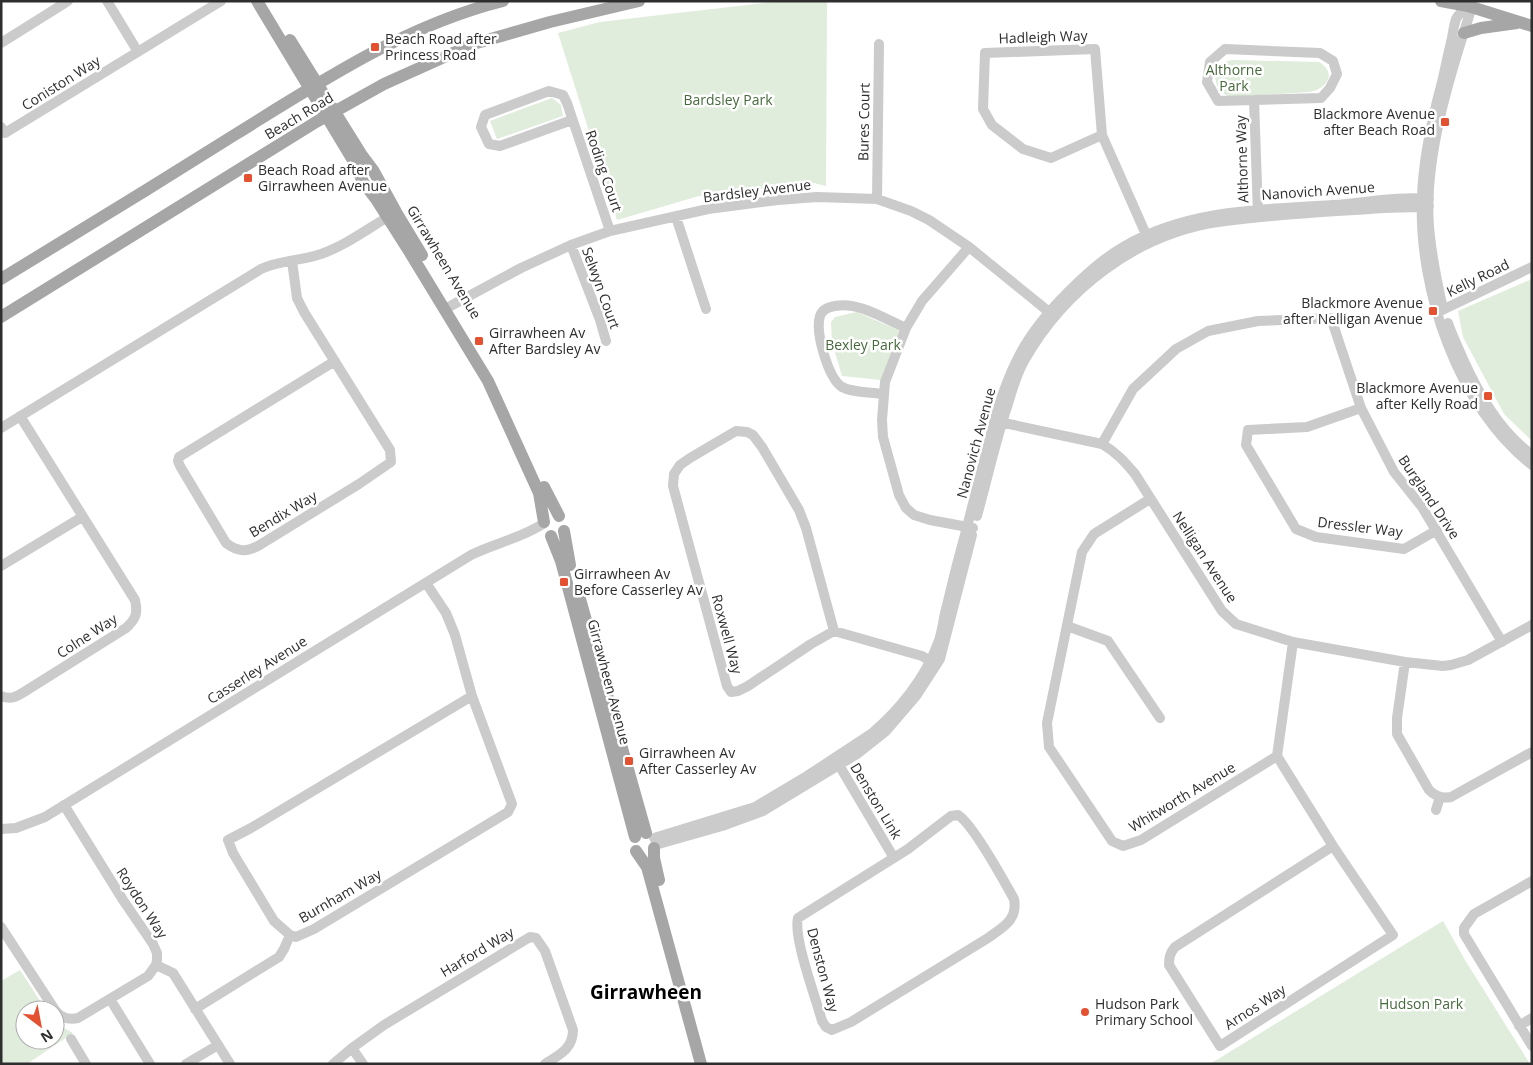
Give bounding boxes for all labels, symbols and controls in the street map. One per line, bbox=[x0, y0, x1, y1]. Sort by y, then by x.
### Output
street label: Hadleigh Way bbox=[998, 25, 1089, 48]
place label: Beach Road after Princess Road bbox=[385, 29, 497, 64]
marker: Beach Road after Princess Road bbox=[369, 41, 381, 53]
street label: Coniston Way bbox=[18, 50, 105, 114]
park label: Althorne Park bbox=[1206, 60, 1262, 95]
street label: Bures Court bbox=[853, 83, 874, 161]
street label: Beach Road bbox=[261, 88, 337, 144]
park label: Bardsley Park bbox=[683, 90, 773, 109]
place label: Blackmore Avenue after Beach Road bbox=[1313, 104, 1435, 139]
street label: Althorne Way bbox=[1230, 114, 1253, 203]
marker: Blackmore Avenue after Beach Road bbox=[1439, 116, 1451, 128]
street label: Roding Court bbox=[582, 127, 627, 214]
place label: Beach Road after Girrawheen Avenue bbox=[258, 160, 387, 195]
marker: Beach Road after Girrawheen Avenue bbox=[242, 172, 254, 184]
street label: Bardsley Avenue bbox=[702, 174, 812, 207]
street label: Nanovich Avenue bbox=[1261, 177, 1375, 204]
street label: Girrawheen Avenue bbox=[403, 202, 486, 322]
street label: Selwyn Court bbox=[578, 244, 625, 331]
street label: Kelly Road bbox=[1443, 254, 1512, 301]
place label: Blackmore Avenue after Nelligan Avenue bbox=[1283, 293, 1423, 328]
marker: Blackmore Avenue after Nelligan Avenue bbox=[1427, 305, 1439, 317]
place label: Girrawheen Av After Bardsley Av bbox=[489, 323, 600, 358]
marker: Girrawheen Av After Bardsley Av bbox=[473, 335, 485, 347]
park label: Bexley Park bbox=[825, 335, 901, 354]
place label: Blackmore Avenue after Kelly Road bbox=[1356, 378, 1478, 413]
street label: Nanovich Avenue bbox=[952, 385, 999, 500]
marker: Blackmore Avenue after Kelly Road bbox=[1482, 390, 1494, 402]
street label: Burgland Drive bbox=[1394, 451, 1465, 542]
street label: Bendix Way bbox=[245, 485, 321, 541]
street label: Nelligan Avenue bbox=[1169, 507, 1242, 606]
street label: Dressler Way bbox=[1316, 512, 1405, 541]
place label: Girrawheen Av Before Casserley Av bbox=[574, 564, 703, 599]
marker: Girrawheen Av Before Casserley Av bbox=[558, 576, 570, 588]
street label: Roxwell Way bbox=[708, 592, 747, 677]
street label: Colne Way bbox=[53, 608, 121, 662]
street label: Girrawheen Avenue bbox=[584, 617, 635, 747]
street label: Casserley Avenue bbox=[203, 631, 310, 708]
place label: Girrawheen Av After Casserley Av bbox=[639, 743, 756, 778]
marker: Girrawheen Av After Casserley Av bbox=[623, 755, 635, 767]
street label: Whitworth Avenue bbox=[1125, 757, 1239, 836]
street label: Denston Link bbox=[846, 759, 907, 843]
street label: Roydon Way bbox=[112, 864, 173, 943]
street label: Burnham Way bbox=[295, 864, 385, 927]
street label: Harford Way bbox=[436, 922, 518, 981]
street label: Denston Way bbox=[803, 926, 844, 1015]
district label: Girrawheen bbox=[590, 979, 702, 1005]
street label: Arnos Way bbox=[1220, 979, 1290, 1034]
place label: Hudson Park Primary School bbox=[1095, 994, 1193, 1029]
park label: Hudson Park bbox=[1379, 994, 1464, 1013]
north arrow bbox=[15, 1000, 65, 1050]
marker: Hudson Park Primary School bbox=[1079, 1006, 1091, 1018]
text: N bbox=[37, 1025, 57, 1048]

